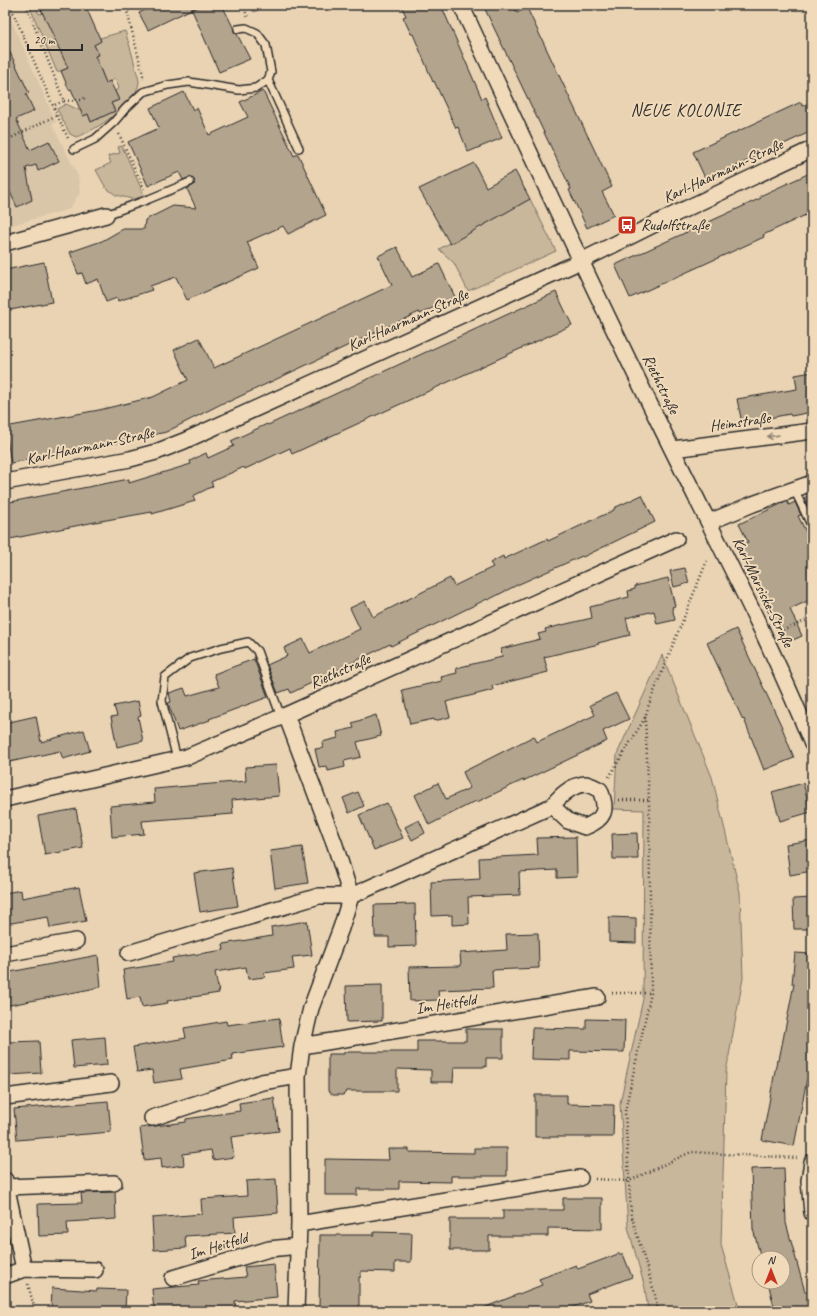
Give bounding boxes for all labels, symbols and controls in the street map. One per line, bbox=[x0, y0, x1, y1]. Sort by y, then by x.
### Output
scale bar bbox=[28, 26, 82, 52]
text: 20 m bbox=[34, 32, 56, 48]
district label: NEUE KOLONIE bbox=[631, 100, 742, 121]
street label: Karl-Haarmann-Straße bbox=[660, 134, 788, 208]
bus stop icon: Rudolfstraße bbox=[616, 214, 638, 236]
place label: Rudolfstraße bbox=[641, 215, 711, 235]
street label: Karl-Haarmann-Straße bbox=[345, 284, 473, 356]
street label: Riethstraße bbox=[638, 351, 685, 419]
street label: Heimstraße bbox=[708, 408, 773, 436]
street label: Karl-Haarmann-Straße bbox=[24, 422, 157, 469]
one-way arrow bbox=[767, 432, 780, 440]
street label: Karl-Marsiske-Straße bbox=[728, 534, 799, 652]
street label: Riethstraße bbox=[307, 648, 375, 693]
street label: Im Heitfeld bbox=[415, 989, 480, 1019]
street label: Im Heitfeld bbox=[186, 1227, 252, 1264]
north arrow bbox=[751, 1250, 791, 1290]
text: N bbox=[768, 1253, 777, 1267]

